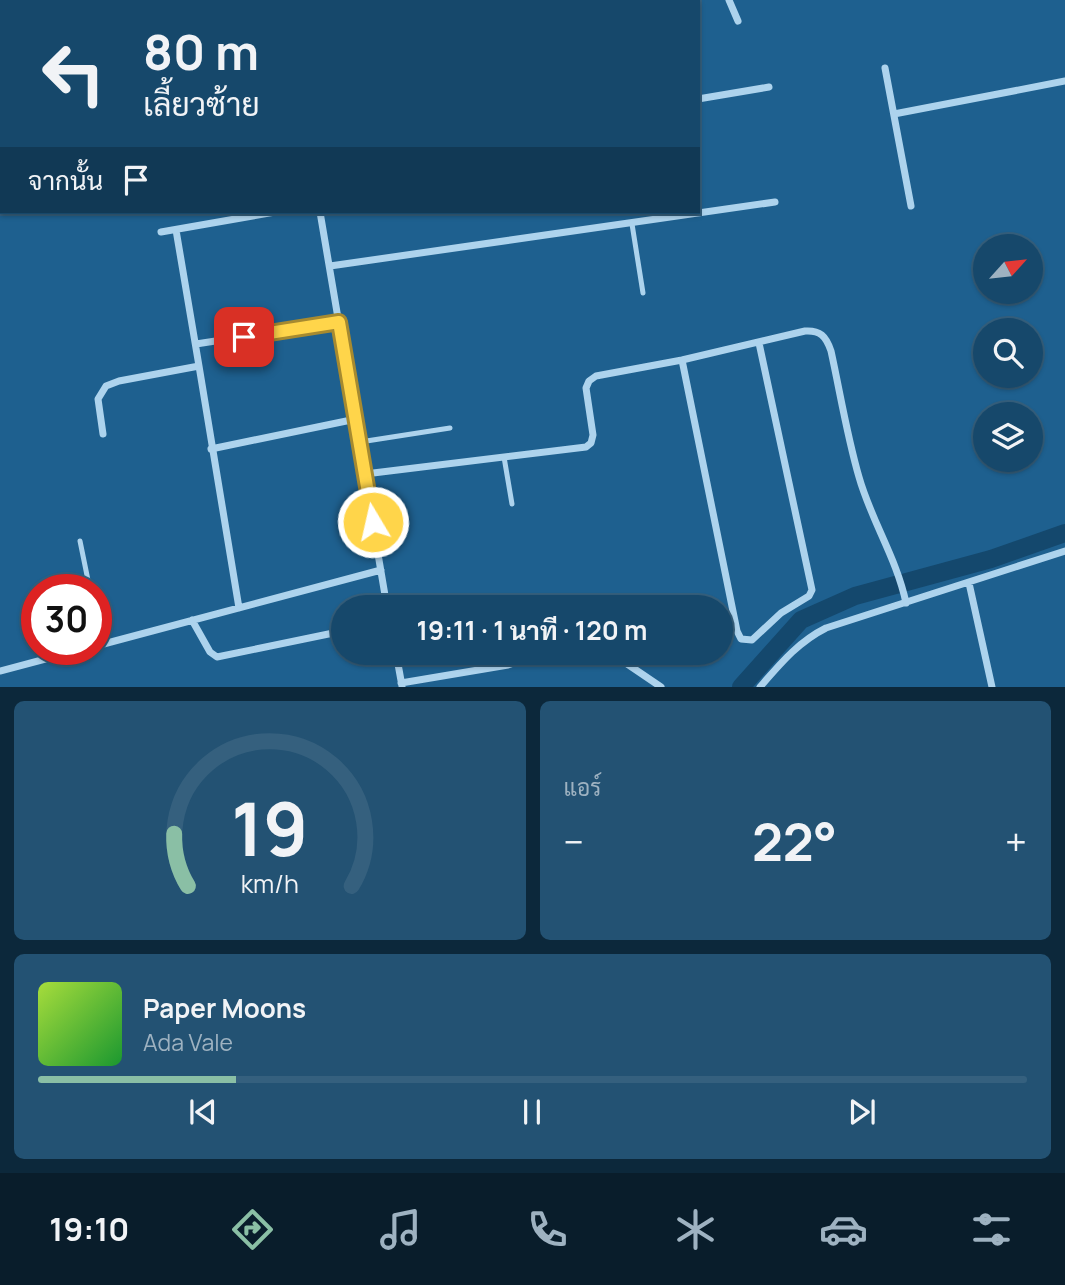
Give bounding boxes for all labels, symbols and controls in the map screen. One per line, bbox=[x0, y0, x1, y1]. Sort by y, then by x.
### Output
text: 80 m bbox=[143, 18, 259, 85]
icon: left bbox=[28, 28, 119, 119]
text: เลี้ยวซ้าย bbox=[143, 82, 260, 126]
icon: arrive bbox=[117, 161, 155, 199]
text: จากนั้น bbox=[28, 162, 103, 198]
north arrow bbox=[973, 234, 1043, 304]
map controls bbox=[973, 234, 1043, 472]
pin bbox=[214, 307, 274, 367]
icon: arrive bbox=[225, 318, 263, 356]
button: search bbox=[973, 318, 1043, 388]
button: layers bbox=[973, 402, 1043, 472]
position arrow bbox=[336, 485, 410, 559]
speed limit sign: 30 bbox=[21, 574, 112, 665]
text: 19:11 · 1 นาที · 120 m bbox=[417, 612, 647, 648]
text: แอร์ bbox=[564, 771, 601, 803]
text: 19 bbox=[231, 779, 308, 879]
text: 22° bbox=[752, 806, 837, 877]
text: − bbox=[564, 815, 584, 867]
text: + bbox=[1005, 815, 1027, 867]
text: km/h bbox=[241, 866, 299, 901]
text: Paper Moons bbox=[143, 990, 306, 1026]
text: Ada Vale bbox=[143, 1026, 233, 1058]
icon: previous bbox=[184, 1093, 222, 1131]
icon: pause bbox=[513, 1093, 551, 1131]
icon: next bbox=[843, 1093, 881, 1131]
icon: directions bbox=[228, 1205, 277, 1254]
icon: music bbox=[376, 1205, 425, 1254]
icon: phone bbox=[523, 1205, 572, 1254]
icon: climate bbox=[671, 1205, 720, 1254]
icon: car bbox=[819, 1205, 868, 1254]
icon: filters bbox=[967, 1205, 1016, 1254]
text: 19:10 bbox=[49, 1207, 129, 1251]

